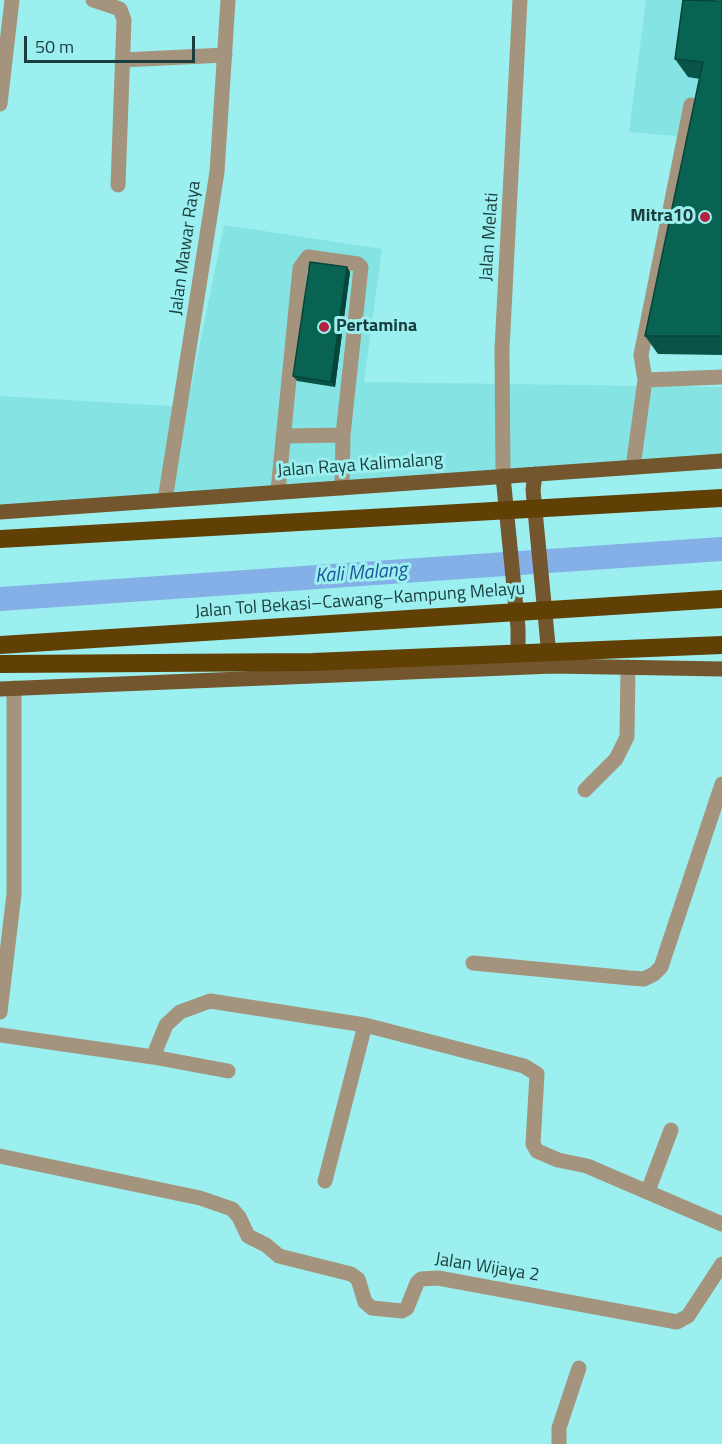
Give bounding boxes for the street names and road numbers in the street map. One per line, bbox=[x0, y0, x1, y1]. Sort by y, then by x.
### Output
street label: Jalan Mawar Raya bbox=[166, 179, 206, 317]
street label: Jalan Melati bbox=[476, 192, 504, 282]
street label: Jalan Raya Kalimalang bbox=[276, 449, 444, 483]
street label: Jalan Tol Bekasi–Cawang–Kampung Melayu bbox=[194, 579, 526, 623]
street label: Jalan Wijaya 2 bbox=[433, 1249, 541, 1287]

